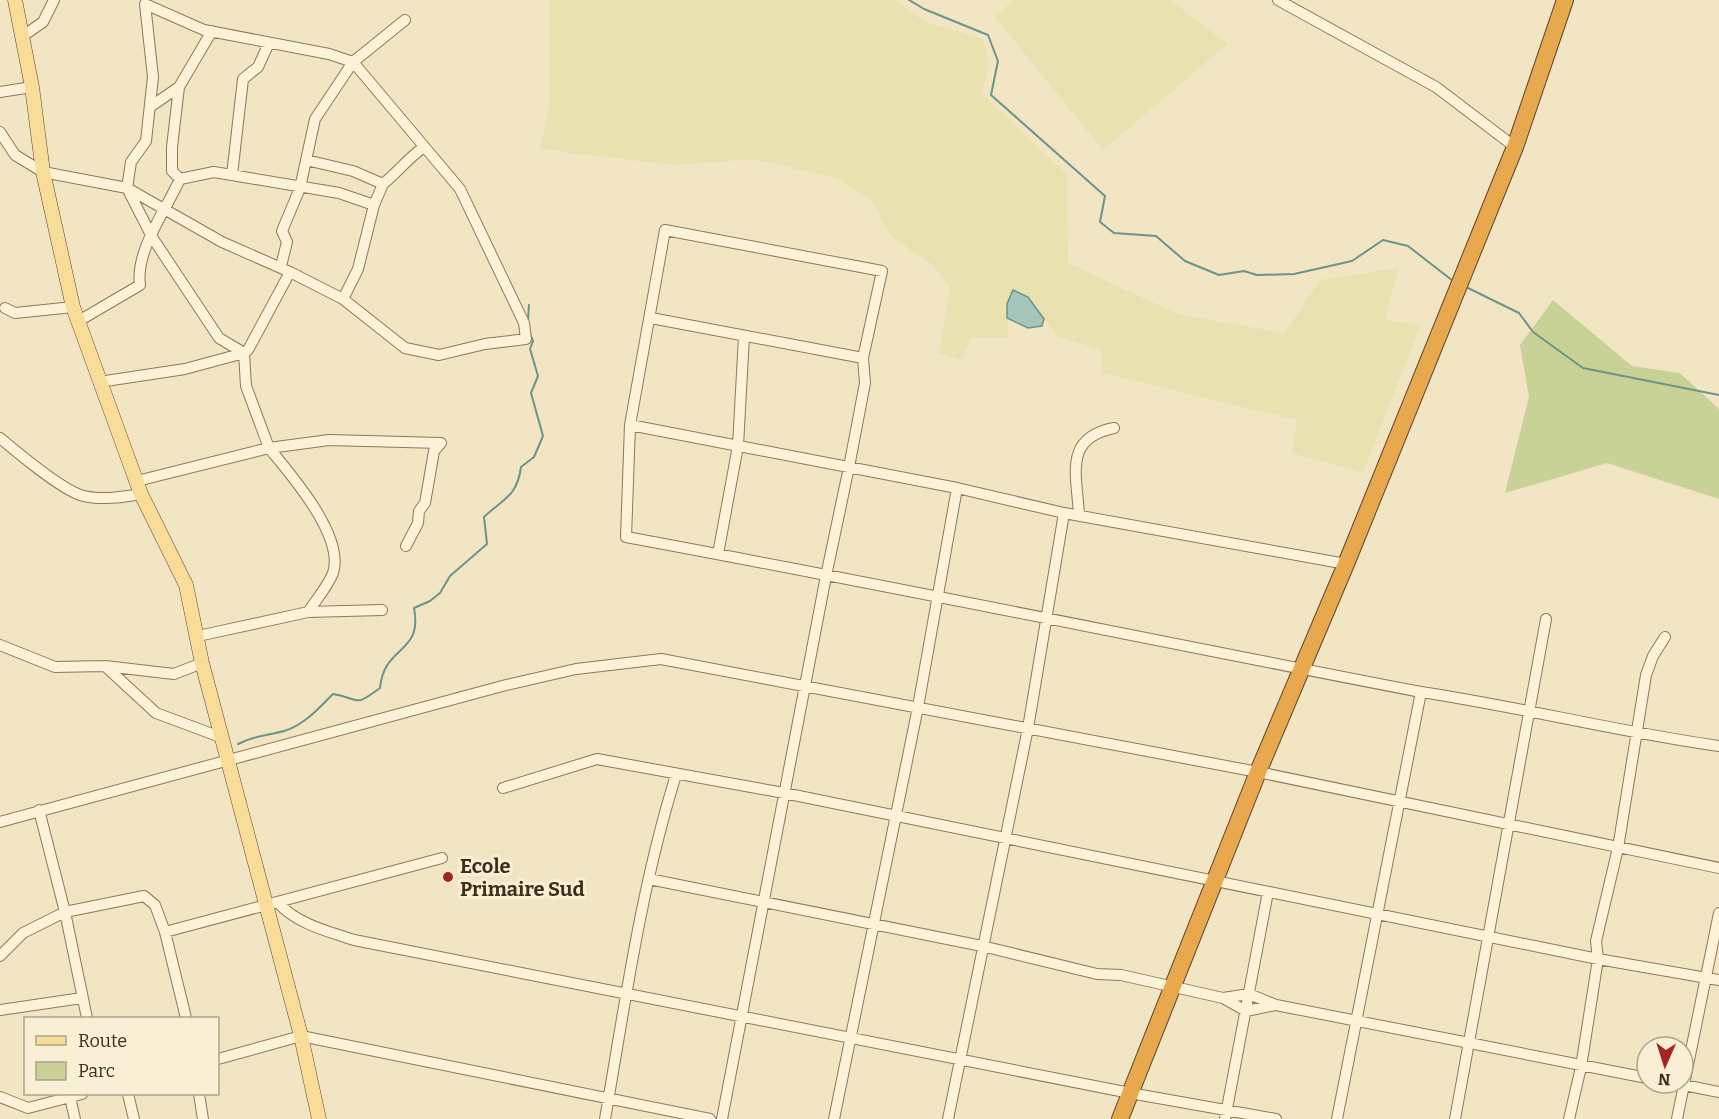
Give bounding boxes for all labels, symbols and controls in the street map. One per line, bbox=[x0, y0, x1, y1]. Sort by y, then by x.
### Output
place label: Ecole Primaire Sud bbox=[460, 854, 585, 901]
marker: Ecole Primaire Sud bbox=[441, 870, 455, 884]
legend bbox=[24, 1017, 219, 1095]
text: Route bbox=[78, 1030, 127, 1052]
north arrow bbox=[1635, 1035, 1695, 1095]
text: Parc bbox=[78, 1060, 115, 1082]
text: N bbox=[1658, 1070, 1671, 1089]

